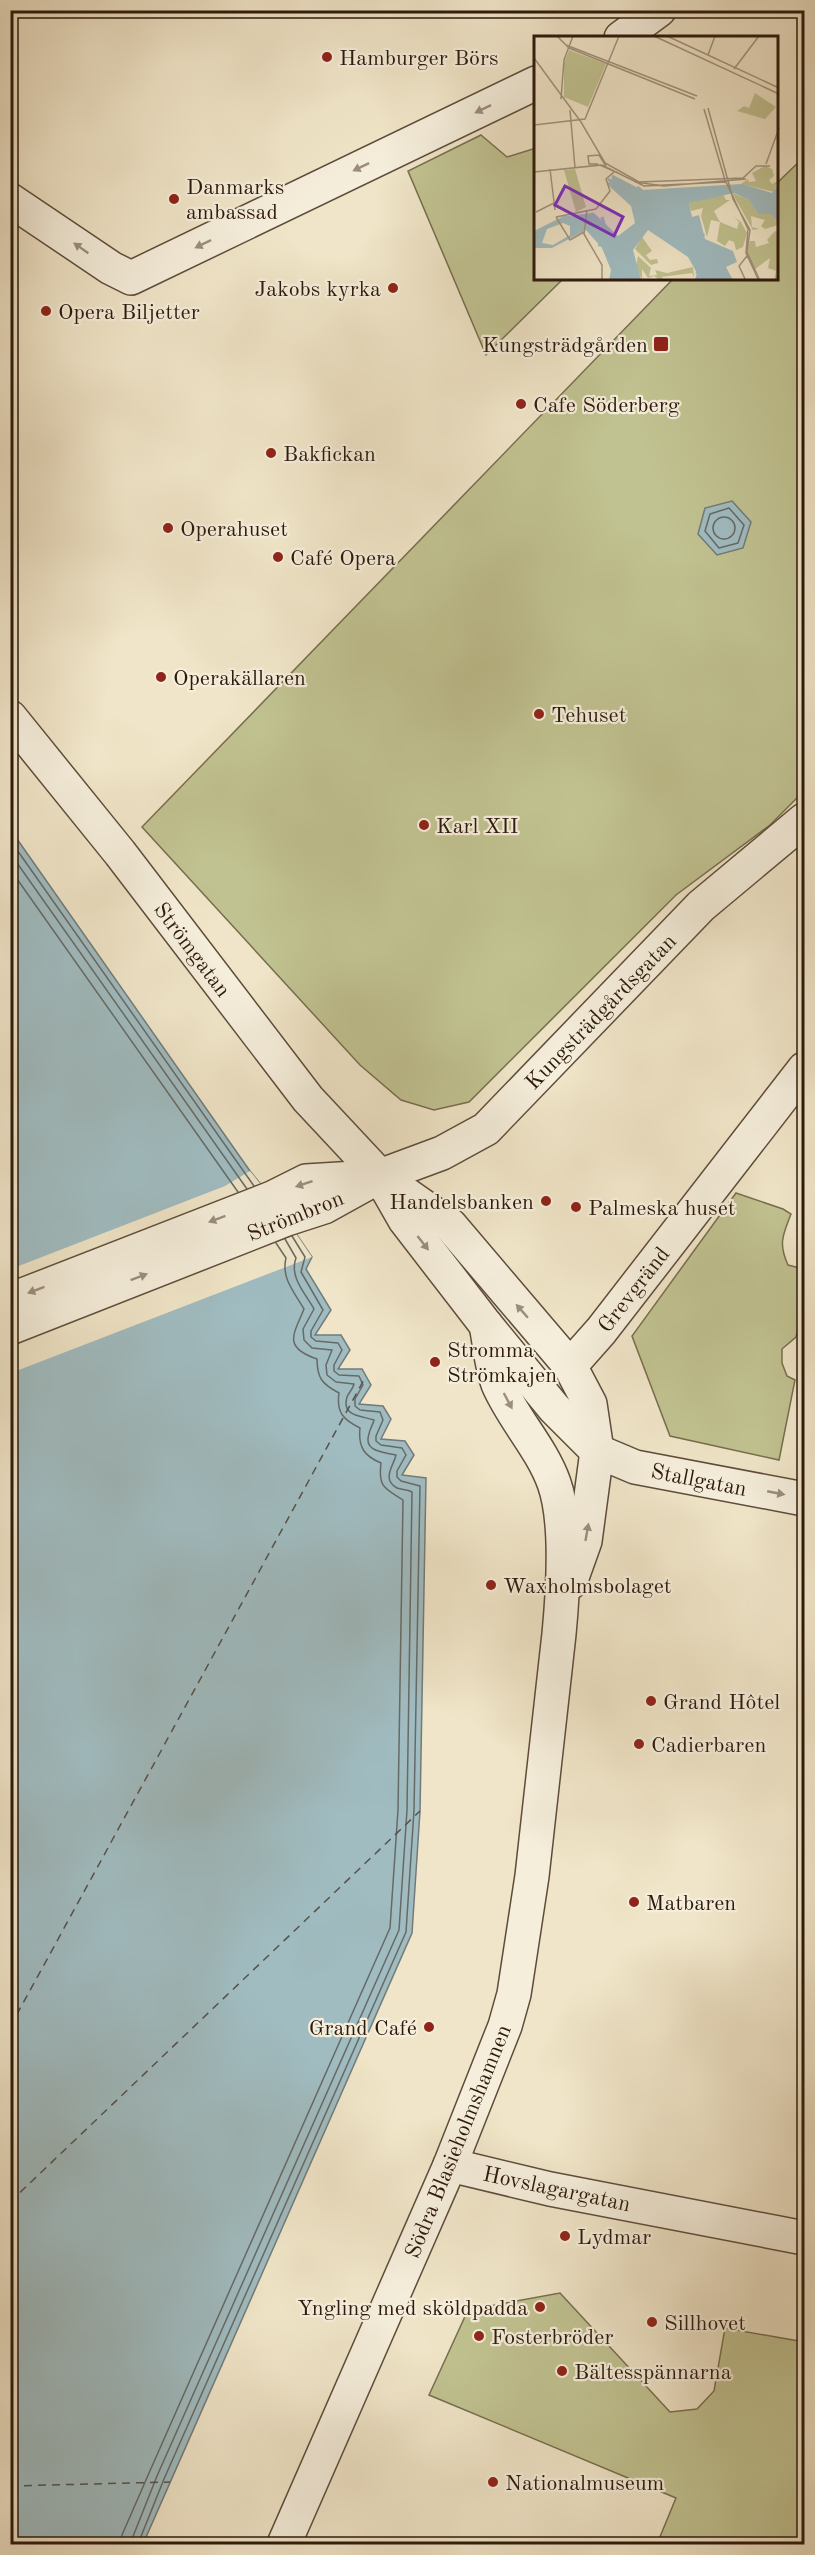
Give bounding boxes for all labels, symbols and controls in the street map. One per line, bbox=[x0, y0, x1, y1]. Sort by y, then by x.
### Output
inset map bbox=[534, 36, 779, 280]
place label: Hamburger Börs bbox=[339, 48, 499, 70]
marker: Hamburger Börs bbox=[320, 50, 334, 64]
one-way arrow bbox=[475, 104, 492, 113]
one-way arrow bbox=[353, 162, 370, 172]
place label: Danmarks ambassad bbox=[186, 177, 284, 224]
marker: Danmarks ambassad bbox=[167, 192, 181, 206]
one-way arrow bbox=[194, 240, 211, 249]
one-way arrow bbox=[73, 242, 89, 253]
place label: Jakobs kyrka bbox=[254, 279, 381, 301]
marker: Jakobs kyrka bbox=[386, 281, 400, 295]
place label: Opera Biljetter bbox=[58, 302, 200, 324]
marker: Opera Biljetter bbox=[39, 304, 53, 318]
place label: Kungsträdgården bbox=[482, 335, 648, 357]
marker: Kungsträdgården bbox=[652, 335, 670, 353]
place label: Cafe Söderberg bbox=[533, 395, 680, 417]
marker: Cafe Söderberg bbox=[514, 397, 528, 411]
place label: Bakfickan bbox=[283, 444, 376, 466]
marker: Bakfickan bbox=[264, 446, 278, 460]
place label: Operahuset bbox=[180, 519, 288, 541]
marker: Operahuset bbox=[161, 521, 175, 535]
place label: Café Opera bbox=[290, 548, 396, 570]
marker: Café Opera bbox=[271, 550, 285, 564]
place label: Operakällaren bbox=[173, 668, 306, 690]
marker: Operakällaren bbox=[154, 670, 168, 684]
place label: Tehuset bbox=[551, 705, 626, 727]
marker: Tehuset bbox=[532, 707, 546, 721]
place label: Karl XII bbox=[436, 816, 518, 838]
marker: Karl XII bbox=[417, 818, 431, 832]
street label: Strömgatan bbox=[149, 899, 234, 1002]
street label: Kungsträdgårdsgatan bbox=[522, 930, 681, 1094]
one-way arrow bbox=[295, 1179, 313, 1189]
street label: Strömbron bbox=[244, 1188, 347, 1246]
place label: Handelsbanken bbox=[389, 1192, 534, 1214]
marker: Handelsbanken bbox=[539, 1194, 553, 1208]
place label: Palmeska huset bbox=[588, 1198, 736, 1220]
marker: Palmeska huset bbox=[569, 1200, 583, 1214]
one-way arrow bbox=[208, 1214, 226, 1224]
one-way arrow bbox=[416, 1235, 429, 1251]
street label: Grevgränd bbox=[595, 1243, 675, 1337]
one-way arrow bbox=[130, 1272, 148, 1282]
one-way arrow bbox=[27, 1286, 45, 1295]
one-way arrow bbox=[516, 1304, 529, 1319]
place label: Stromma Strömkajen bbox=[447, 1340, 557, 1387]
marker: Stromma Strömkajen bbox=[428, 1355, 442, 1369]
one-way arrow bbox=[502, 1392, 512, 1410]
street label: Stallgatan bbox=[649, 1461, 749, 1501]
one-way arrow bbox=[766, 1489, 785, 1498]
one-way arrow bbox=[582, 1522, 591, 1541]
place label: Waxholmsbolaget bbox=[503, 1576, 672, 1598]
marker: Waxholmsbolaget bbox=[484, 1578, 498, 1592]
place label: Grand Hôtel bbox=[663, 1692, 780, 1714]
marker: Grand Hôtel bbox=[644, 1694, 658, 1708]
place label: Cadierbaren bbox=[651, 1735, 766, 1757]
marker: Cadierbaren bbox=[632, 1737, 646, 1751]
place label: Matbaren bbox=[646, 1893, 736, 1915]
marker: Matbaren bbox=[627, 1895, 641, 1909]
place label: Grand Café bbox=[309, 2018, 417, 2040]
marker: Grand Café bbox=[422, 2020, 436, 2034]
street label: Södra Blasieholmshamnen bbox=[402, 2022, 516, 2262]
street label: Hovslagargatan bbox=[481, 2164, 632, 2216]
place label: Lydmar bbox=[577, 2227, 651, 2249]
marker: Lydmar bbox=[558, 2229, 572, 2243]
place label: Yngling med sköldpadda bbox=[297, 2298, 528, 2320]
marker: Yngling med sköldpadda bbox=[533, 2300, 547, 2314]
place label: Sillhovet bbox=[664, 2313, 746, 2335]
marker: Sillhovet bbox=[645, 2315, 659, 2329]
place label: Fosterbröder bbox=[491, 2327, 613, 2349]
marker: Fosterbröder bbox=[472, 2329, 486, 2343]
place label: Bältesspännarna bbox=[574, 2362, 732, 2384]
marker: Bältesspännarna bbox=[555, 2364, 569, 2378]
place label: Nationalmuseum bbox=[505, 2473, 664, 2495]
marker: Nationalmuseum bbox=[486, 2475, 500, 2489]

